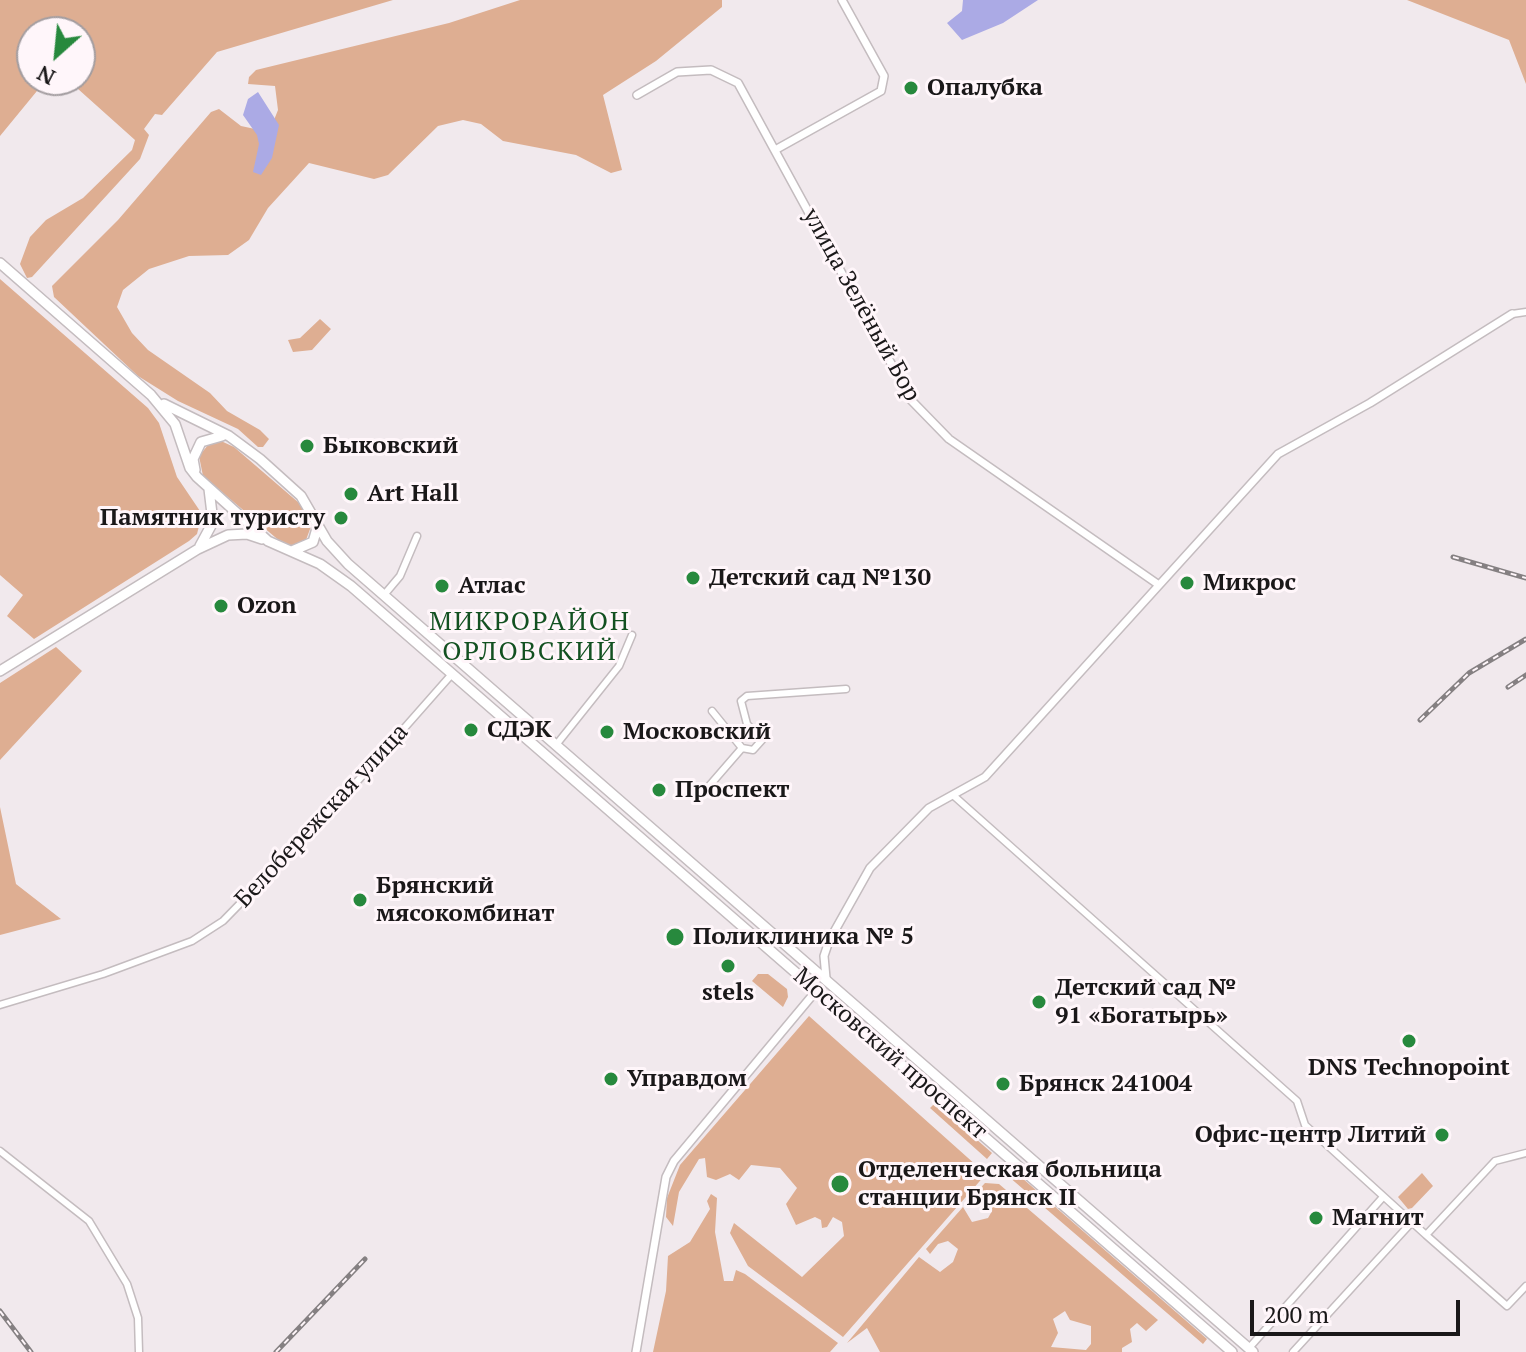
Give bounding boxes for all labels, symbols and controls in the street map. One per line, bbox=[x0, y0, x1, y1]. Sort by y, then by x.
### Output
north arrow bbox=[16, 16, 96, 96]
text: N bbox=[32, 59, 60, 93]
place label: Опалубка bbox=[927, 74, 1043, 102]
marker: Опалубка bbox=[902, 79, 920, 97]
street label: улица Зелёный Бор bbox=[796, 203, 926, 407]
place label: Быковский bbox=[323, 432, 458, 460]
marker: Быковский bbox=[298, 437, 316, 455]
place label: Art Hall bbox=[367, 480, 459, 508]
marker: Art Hall bbox=[342, 485, 360, 503]
place label: Памятник туристу bbox=[100, 504, 325, 532]
marker: Памятник туристу bbox=[332, 509, 350, 527]
place label: Детский сад №130 bbox=[709, 564, 931, 592]
marker: Детский сад №130 bbox=[684, 569, 702, 587]
place label: Микрос bbox=[1203, 569, 1296, 597]
place label: Атлас bbox=[458, 572, 526, 600]
marker: Микрос bbox=[1178, 574, 1196, 592]
marker: Атлас bbox=[433, 577, 451, 595]
place label: Ozon bbox=[237, 592, 296, 620]
marker: Ozon bbox=[212, 597, 230, 615]
district label: МИКРОРАЙОН ОРЛОВСКИЙ bbox=[429, 607, 631, 668]
place label: СДЭК bbox=[487, 716, 552, 744]
street label: Белобережская улица bbox=[229, 718, 415, 914]
place label: Московский bbox=[623, 718, 771, 746]
marker: СДЭК bbox=[462, 721, 480, 739]
marker: Московский bbox=[598, 723, 616, 741]
place label: Проспект bbox=[675, 776, 790, 804]
marker: Проспект bbox=[650, 781, 668, 799]
place label: Брянский мясокомбинат bbox=[376, 872, 554, 928]
marker: Брянский мясокомбинат bbox=[351, 891, 369, 909]
place label: Поликлиника № 5 bbox=[693, 923, 914, 951]
marker: Поликлиника № 5 bbox=[664, 926, 686, 948]
marker: stels bbox=[719, 957, 737, 975]
street label: Московский проспект bbox=[787, 962, 993, 1146]
place label: Детский сад № 91 «Богатырь» bbox=[1055, 974, 1236, 1030]
place label: stels bbox=[702, 979, 754, 1007]
marker: Детский сад № 91 «Богатырь» bbox=[1030, 993, 1048, 1011]
marker: DNS Technopoint bbox=[1400, 1032, 1418, 1050]
place label: DNS Technopoint bbox=[1308, 1054, 1510, 1082]
place label: Управдом bbox=[627, 1065, 747, 1093]
marker: Управдом bbox=[602, 1070, 620, 1088]
place label: Брянск 241004 bbox=[1019, 1070, 1192, 1098]
marker: Брянск 241004 bbox=[994, 1075, 1012, 1093]
place label: Офис-центр Литий bbox=[1195, 1121, 1426, 1149]
marker: Офис-центр Литий bbox=[1433, 1126, 1451, 1144]
place label: Отделенческая больница станции Брянск II bbox=[858, 1156, 1162, 1212]
marker: Отделенческая больница станции Брянск II bbox=[829, 1173, 851, 1195]
place label: Магнит bbox=[1332, 1204, 1424, 1232]
marker: Магнит bbox=[1307, 1209, 1325, 1227]
scale bar bbox=[1254, 1284, 1464, 1334]
text: 200 m bbox=[1264, 1298, 1329, 1330]

